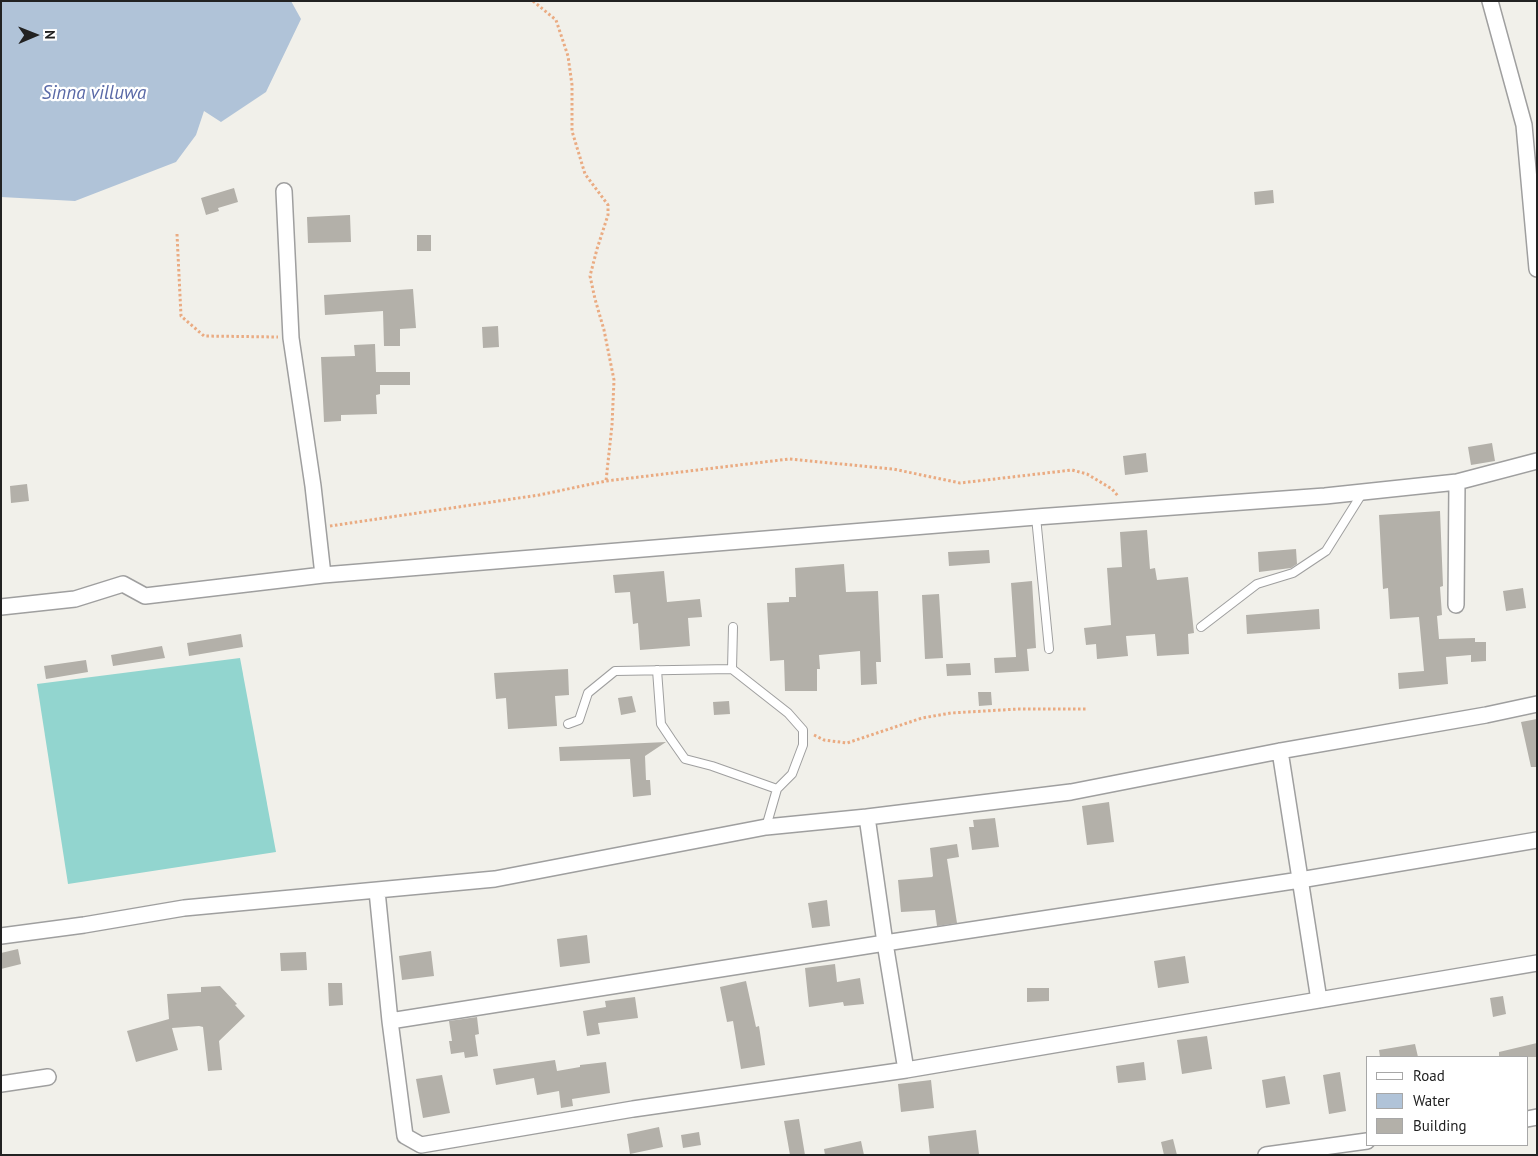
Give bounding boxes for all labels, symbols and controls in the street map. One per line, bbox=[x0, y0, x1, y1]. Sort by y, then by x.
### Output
north arrow bbox=[10, 10, 60, 60]
text: N bbox=[41, 30, 59, 39]
water label: Sinna villuwa bbox=[42, 83, 146, 105]
legend bbox=[1366, 1056, 1528, 1146]
text: Road bbox=[1413, 1066, 1445, 1085]
text: Water bbox=[1413, 1091, 1450, 1110]
text: Building bbox=[1413, 1116, 1467, 1135]

